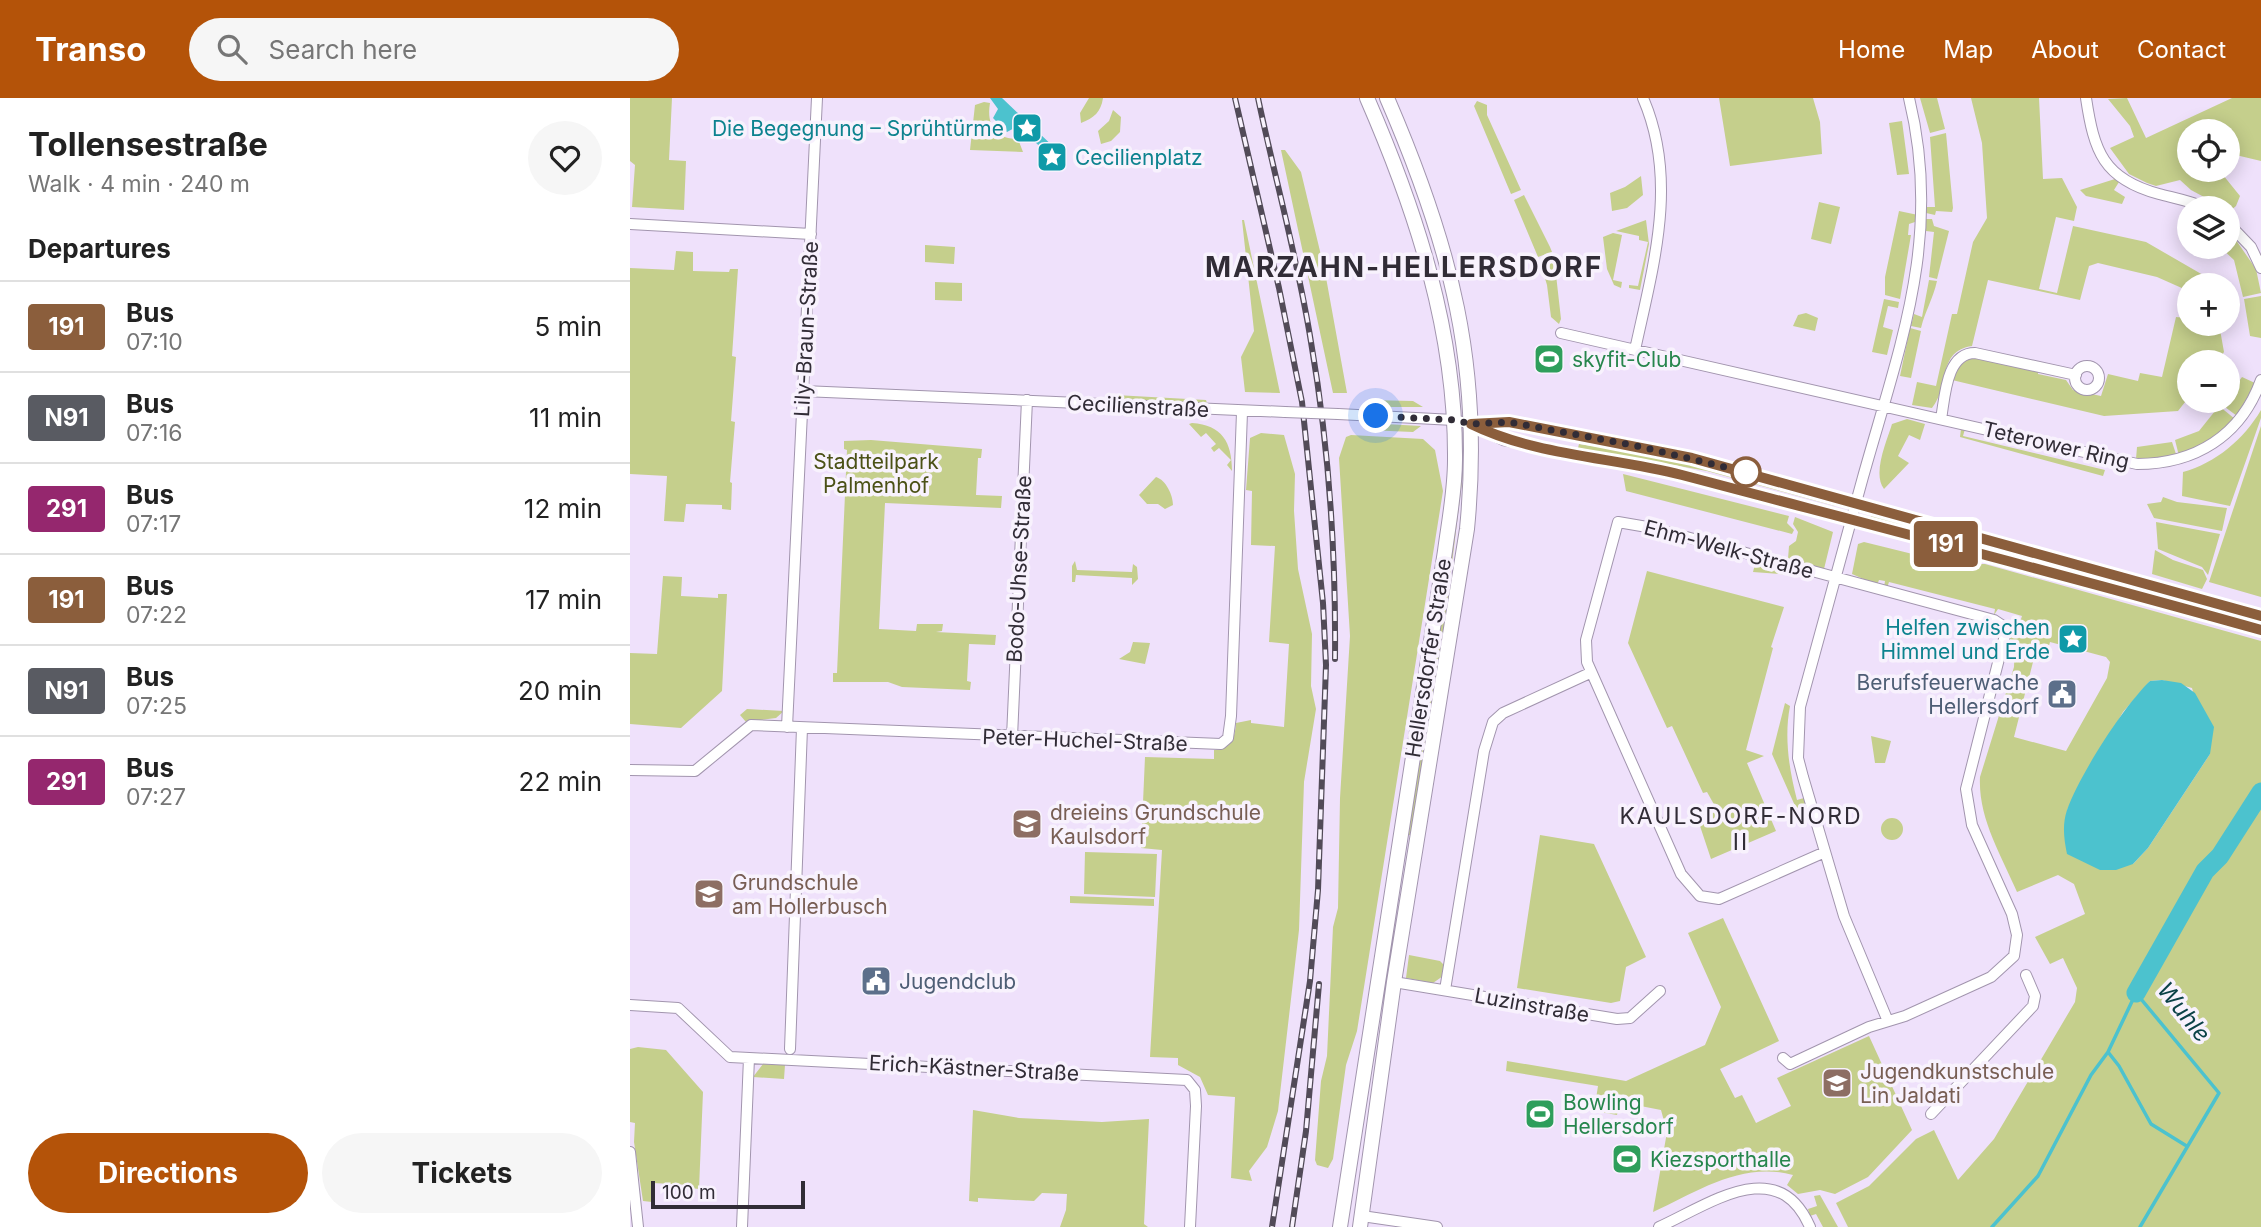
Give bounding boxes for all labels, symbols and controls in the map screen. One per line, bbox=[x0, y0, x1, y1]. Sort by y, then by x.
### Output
search box bbox=[189, 18, 679, 81]
text: Transo bbox=[35, 29, 147, 69]
icon: search bbox=[213, 30, 251, 68]
text: Search here bbox=[269, 34, 417, 65]
text: Home bbox=[1838, 35, 1905, 64]
text: Map bbox=[1943, 35, 1993, 64]
text: About bbox=[2031, 35, 2099, 64]
text: Contact bbox=[2137, 35, 2226, 64]
place icon: Die Begegnung – Sprühtürme bbox=[1010, 111, 1044, 145]
place label: Die Begegnung – Sprühtürme bbox=[712, 116, 1004, 141]
map controls bbox=[2177, 119, 2240, 413]
button: locate bbox=[2177, 119, 2240, 182]
button: heart bbox=[528, 121, 602, 195]
text: Tollensestraße bbox=[28, 124, 268, 164]
place icon: Cecilienplatz bbox=[1035, 140, 1069, 174]
place label: Cecilienplatz bbox=[1075, 145, 1203, 170]
text: Walk · 4 min · 240 m bbox=[28, 170, 250, 198]
button: layers bbox=[2177, 196, 2240, 259]
text: Departures bbox=[28, 233, 171, 264]
street label: Lily-Braun-Straße bbox=[789, 240, 823, 418]
district label: MARZAHN-HELLERSDORF bbox=[1205, 250, 1603, 284]
button: + bbox=[2177, 273, 2240, 336]
text: Bus bbox=[126, 297, 174, 328]
text: 5 min bbox=[534, 311, 602, 342]
text: 191 bbox=[48, 312, 85, 341]
text: 07:10 bbox=[126, 328, 183, 356]
sports icon: skyfit-Club bbox=[1532, 342, 1566, 376]
place label: skyfit-Club bbox=[1572, 347, 1681, 372]
button: − bbox=[2177, 350, 2240, 413]
text: Bus bbox=[126, 388, 174, 419]
street label: Cecilienstraße bbox=[1066, 390, 1210, 422]
your location bbox=[1358, 398, 1393, 433]
text: 11 min bbox=[529, 402, 602, 433]
text: N91 bbox=[44, 403, 89, 432]
street label: Teterower Ring bbox=[1980, 416, 2132, 474]
text: 07:16 bbox=[126, 419, 183, 447]
park label: Stadtteilpark Palmenhof bbox=[813, 449, 939, 498]
unlabelled marker bbox=[1731, 457, 1761, 487]
street label: Bodo-Uhse-Straße bbox=[1002, 475, 1036, 663]
text: Bus bbox=[126, 479, 174, 510]
text: 12 min bbox=[524, 493, 602, 524]
text: 291 bbox=[46, 494, 87, 523]
text: 07:17 bbox=[126, 510, 181, 538]
street label: Ehm-Welk-Straße bbox=[1642, 514, 1816, 584]
line badge: 191 bbox=[1906, 521, 1986, 567]
text: 191 bbox=[1928, 529, 1964, 558]
street label: Hellersdorfer Straße bbox=[1400, 557, 1456, 759]
text: Bus bbox=[126, 570, 174, 601]
text: 17 min bbox=[525, 584, 602, 615]
text: 191 bbox=[48, 585, 85, 614]
text: 07:22 bbox=[126, 601, 187, 629]
place label: Helfen zwischen Himmel und Erde bbox=[1880, 615, 2050, 664]
place icon: Helfen zwischen Himmel und Erde bbox=[2056, 622, 2090, 656]
text: Bus bbox=[126, 661, 174, 692]
place label: Berufsfeuerwache Hellersdorf bbox=[1857, 670, 2039, 719]
text: 20 min bbox=[518, 675, 602, 706]
text: N91 bbox=[44, 676, 89, 705]
public building icon: Berufsfeuerwache Hellersdorf bbox=[2045, 677, 2079, 711]
text: 07:25 bbox=[126, 692, 187, 720]
street label: Peter-Huchel-Straße bbox=[982, 724, 1188, 756]
text: Bus bbox=[126, 752, 174, 783]
text: 22 min bbox=[519, 766, 602, 797]
text: 291 bbox=[46, 767, 87, 796]
text: 07:27 bbox=[126, 783, 186, 811]
place label: dreieins Grundschule Kaulsdorf bbox=[1050, 800, 1261, 849]
district label: KAULSDORF-NORD II bbox=[1619, 802, 1863, 856]
school or university icon: dreieins Grundschule Kaulsdorf bbox=[1010, 807, 1044, 841]
place label: Grundschule am Hollerbusch bbox=[732, 870, 888, 919]
school or university icon: Grundschule am Hollerbusch bbox=[692, 877, 726, 911]
public building icon: Jugendclub bbox=[859, 964, 893, 998]
place label: Jugendclub bbox=[899, 969, 1016, 994]
water label: Wuhle bbox=[2152, 976, 2216, 1048]
street label: Luzinstraße bbox=[1473, 983, 1591, 1027]
street label: Erich-Kästner-Straße bbox=[868, 1050, 1080, 1086]
place label: Jugendkunstschule Lin Jaldati bbox=[1860, 1059, 2054, 1108]
school or university icon: Jugendkunstschule Lin Jaldati bbox=[1820, 1066, 1854, 1100]
place label: Bowling Hellersdorf bbox=[1563, 1090, 1674, 1139]
sports icon: Bowling Hellersdorf bbox=[1523, 1097, 1557, 1131]
button: Directions bbox=[28, 1133, 308, 1213]
button: Tickets bbox=[322, 1133, 602, 1213]
sports icon: Kiezsporthalle bbox=[1610, 1142, 1644, 1176]
place label: Kiezsporthalle bbox=[1650, 1147, 1791, 1172]
scale bar bbox=[651, 1178, 805, 1210]
text: 100 m bbox=[662, 1181, 716, 1204]

